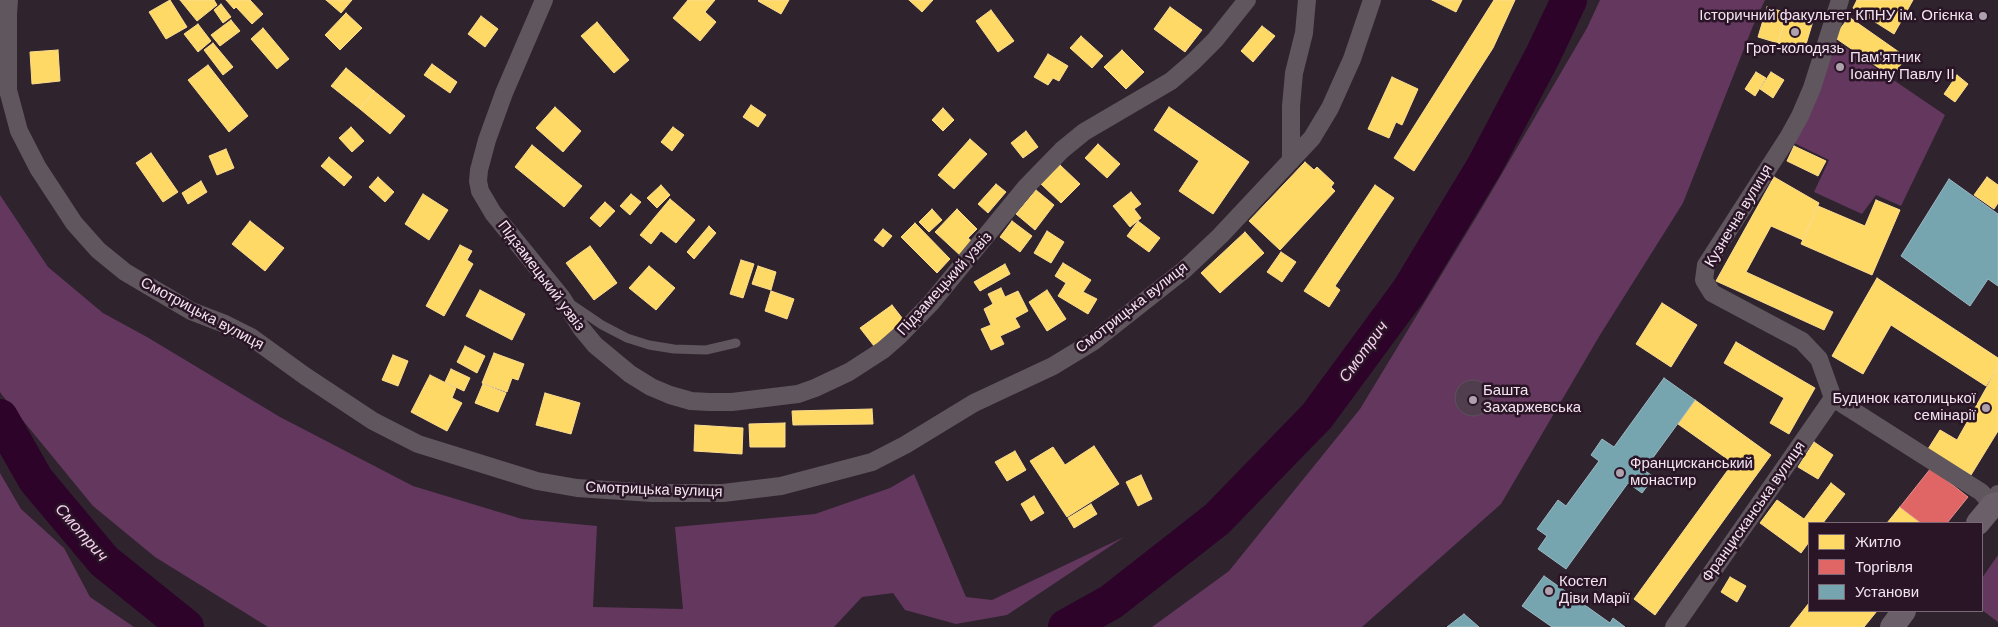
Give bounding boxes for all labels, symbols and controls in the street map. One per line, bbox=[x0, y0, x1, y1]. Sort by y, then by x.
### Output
place label: Історичний факультет КПНУ ім. Огієнка bbox=[1699, 7, 1973, 25]
marker: Історичний факультет КПНУ ім. Огієнка bbox=[1977, 10, 1989, 22]
marker: Грот-колодязь bbox=[1789, 26, 1801, 38]
place label: Грот-колодязь bbox=[1746, 40, 1844, 58]
place label: Пам'ятник Iоанну Павлу II bbox=[1850, 49, 1955, 84]
marker: Пам'ятник Iоанну Павлу II bbox=[1834, 61, 1846, 73]
street label: Кузнечна вулиця bbox=[1701, 161, 1777, 271]
street label: Підзамецький узвіз bbox=[494, 217, 588, 335]
street label: Підзамецький узвіз bbox=[894, 228, 996, 340]
street label: Смотрицька вулиця bbox=[1072, 259, 1192, 357]
street label: Смотрицька вулиця bbox=[137, 274, 267, 354]
water label: Смотрич bbox=[1335, 318, 1393, 386]
place label: Башта Захаржевська bbox=[1483, 382, 1581, 417]
place label: Будинок католицької семінарії bbox=[1833, 390, 1976, 425]
marker: Башта Захаржевська bbox=[1467, 394, 1479, 406]
marker: Будинок католицької семінарії bbox=[1980, 402, 1992, 414]
street label: Францисканська вулиця bbox=[1699, 438, 1809, 586]
place label: Францисканський монастир bbox=[1630, 455, 1753, 490]
marker: Францисканський монастир bbox=[1614, 467, 1626, 479]
street label: Смотрицька вулиця bbox=[585, 479, 723, 501]
water label: Смотрич bbox=[51, 500, 111, 566]
legend bbox=[1808, 522, 1983, 612]
text: Житло bbox=[1855, 533, 1901, 550]
text: Торгівля bbox=[1855, 558, 1913, 575]
place label: Костел Діви Марії bbox=[1559, 573, 1630, 608]
text: Установи bbox=[1855, 583, 1919, 600]
marker: Костел Діви Марії bbox=[1543, 585, 1555, 597]

